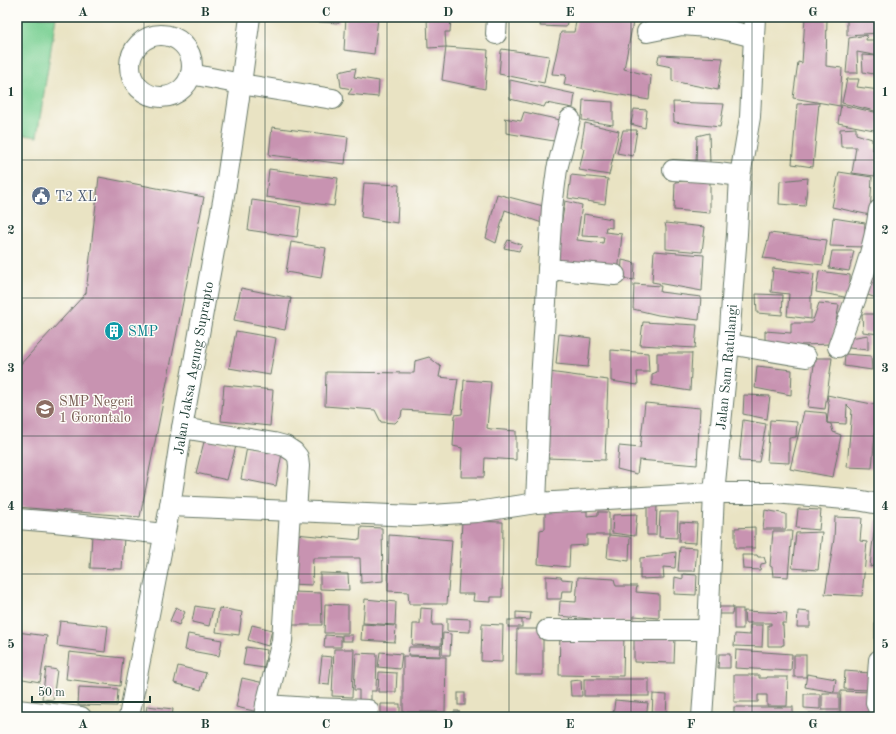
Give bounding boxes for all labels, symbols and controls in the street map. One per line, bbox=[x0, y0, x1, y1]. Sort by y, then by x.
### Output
text: A bbox=[78, 6, 88, 19]
text: B bbox=[200, 6, 210, 19]
text: C bbox=[322, 6, 330, 19]
text: D bbox=[443, 6, 453, 19]
text: E bbox=[566, 6, 575, 19]
text: F bbox=[687, 6, 696, 19]
text: G bbox=[808, 6, 818, 19]
text: 1 bbox=[7, 86, 15, 99]
text: 1 bbox=[881, 86, 889, 99]
public building icon: T2 XL bbox=[30, 185, 52, 207]
place label: T2 XL bbox=[55, 190, 97, 204]
text: 2 bbox=[7, 224, 15, 237]
text: 2 bbox=[881, 224, 889, 237]
street label: Jalan Jaksa Agung Suprapto bbox=[172, 280, 216, 455]
street label: Jalan Sam Ratulangi bbox=[714, 303, 740, 431]
building icon: SMP bbox=[103, 320, 125, 342]
place label: SMP bbox=[128, 325, 158, 339]
text: 3 bbox=[7, 362, 15, 375]
text: 3 bbox=[881, 362, 889, 375]
place label: SMP Negeri 1 Gorontalo bbox=[59, 395, 134, 425]
school or university icon: SMP Negeri 1 Gorontalo bbox=[34, 398, 56, 420]
text: 4 bbox=[7, 500, 15, 513]
text: 4 bbox=[881, 500, 889, 513]
text: 5 bbox=[7, 638, 15, 651]
text: 5 bbox=[881, 638, 889, 651]
scale bar bbox=[32, 678, 150, 704]
text: 50 m bbox=[38, 686, 65, 699]
text: A bbox=[78, 718, 88, 731]
text: B bbox=[200, 718, 210, 731]
text: C bbox=[322, 718, 330, 731]
text: D bbox=[443, 718, 453, 731]
text: E bbox=[566, 718, 575, 731]
text: F bbox=[687, 718, 696, 731]
text: G bbox=[808, 718, 818, 731]

